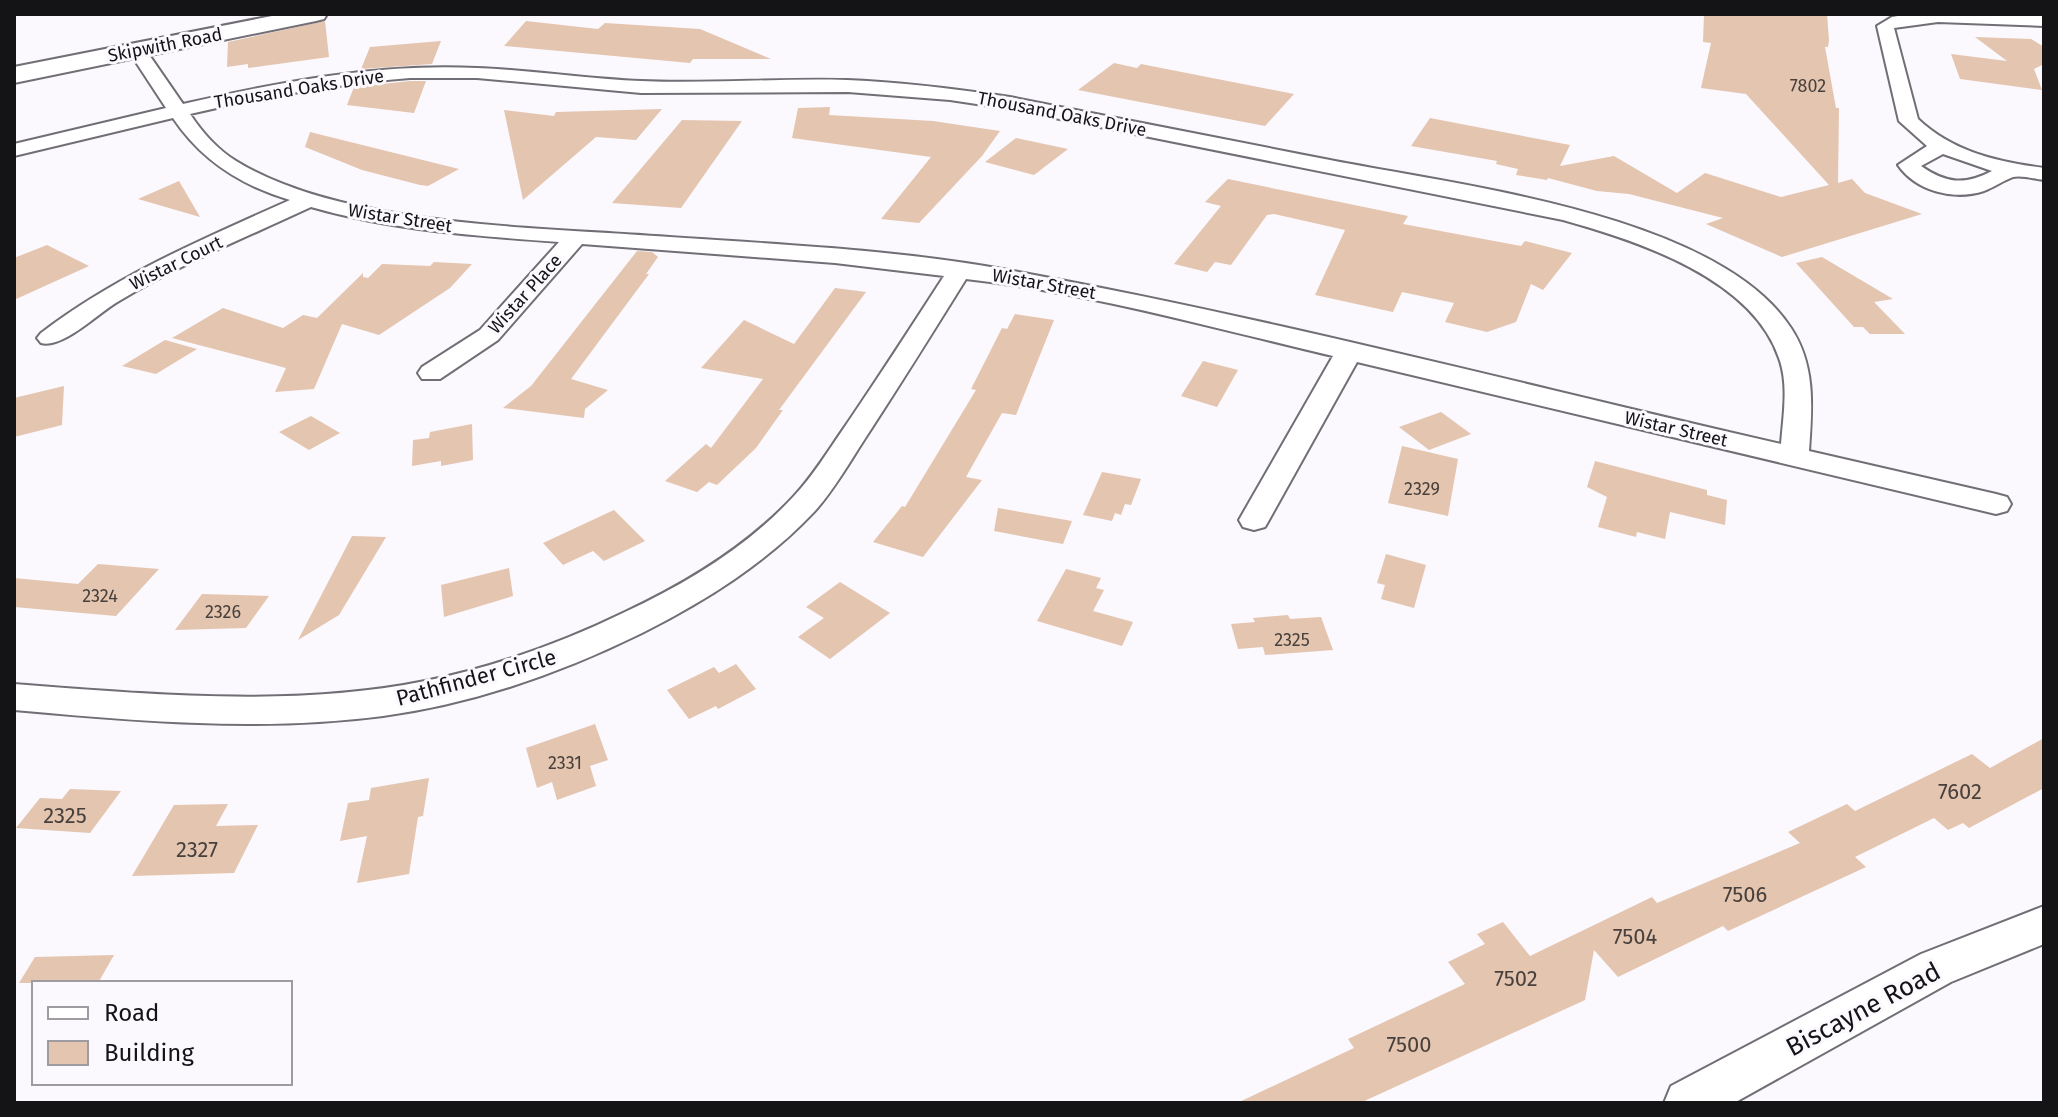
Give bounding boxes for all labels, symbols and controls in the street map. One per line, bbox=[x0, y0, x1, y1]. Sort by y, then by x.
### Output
street label: Skipwith Road bbox=[106, 23, 224, 67]
street label: Thousand Oaks Drive bbox=[213, 65, 385, 113]
house number: 7802 bbox=[1790, 75, 1826, 97]
street label: Thousand Oaks Drive bbox=[976, 87, 1148, 141]
street label: Wistar Street bbox=[346, 199, 454, 237]
street label: Wistar Court bbox=[126, 231, 226, 295]
street label: Wistar Place bbox=[484, 250, 566, 338]
street label: Wistar Street bbox=[990, 264, 1098, 304]
street label: Wistar Street bbox=[1622, 406, 1730, 452]
house number: 2329 bbox=[1404, 478, 1440, 500]
house number: 2324 bbox=[82, 585, 118, 607]
house number: 2326 bbox=[205, 601, 241, 623]
house number: 2325 bbox=[1274, 629, 1310, 651]
street label: Pathfinder Circle bbox=[393, 643, 559, 712]
house number: 2331 bbox=[548, 752, 582, 774]
house number: 7602 bbox=[1938, 778, 1982, 805]
house number: 2325 bbox=[43, 802, 87, 829]
house number: 2327 bbox=[176, 836, 218, 863]
house number: 7506 bbox=[1723, 881, 1767, 908]
house number: 7504 bbox=[1613, 923, 1658, 950]
street label: Biscayne Road bbox=[1781, 956, 1946, 1063]
house number: 7502 bbox=[1494, 965, 1538, 992]
legend bbox=[32, 981, 292, 1085]
text: Road bbox=[104, 999, 159, 1027]
house number: 7500 bbox=[1386, 1031, 1432, 1058]
text: Building bbox=[104, 1039, 194, 1067]

